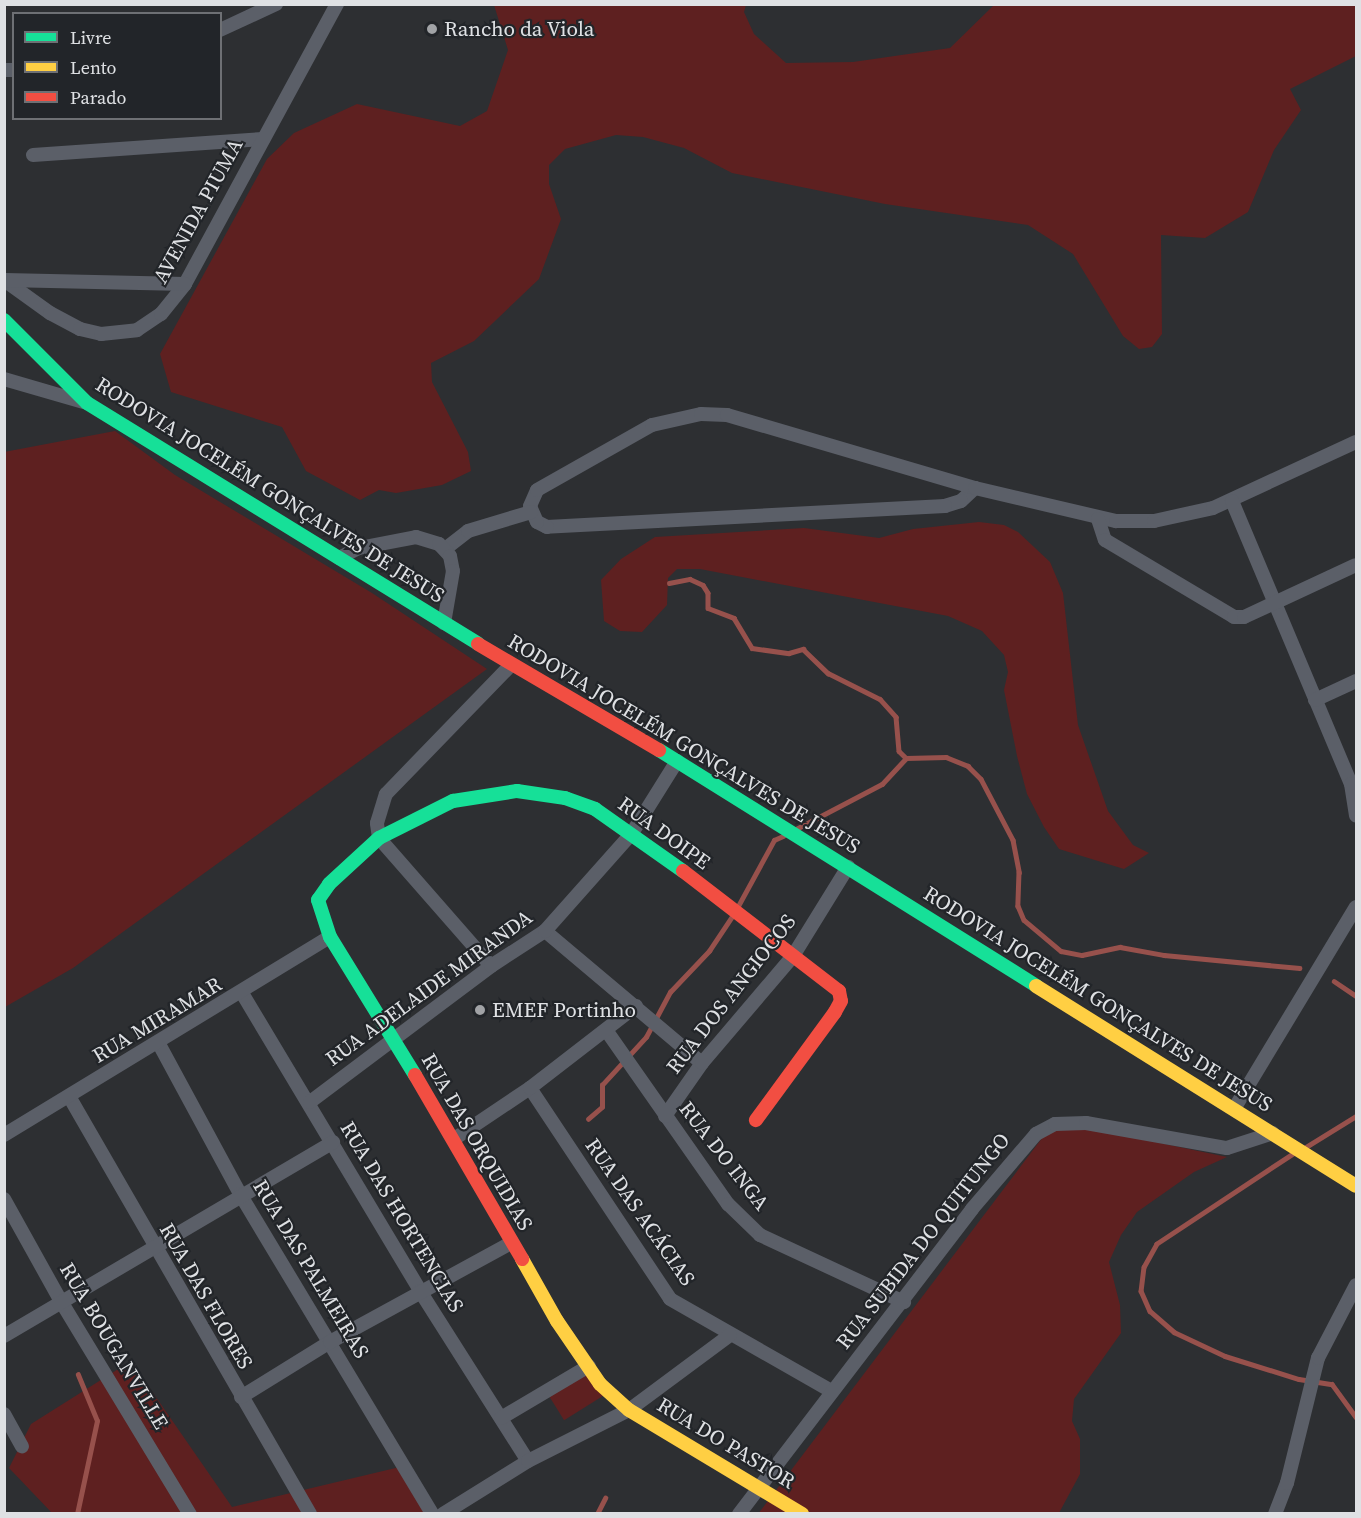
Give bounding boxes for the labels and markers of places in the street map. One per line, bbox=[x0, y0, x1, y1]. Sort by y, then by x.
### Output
place label: Rancho da Viola bbox=[444, 16, 595, 42]
marker: Rancho da Viola bbox=[425, 22, 439, 36]
place label: EMEF Portinho bbox=[492, 997, 636, 1023]
marker: EMEF Portinho bbox=[473, 1003, 487, 1017]

